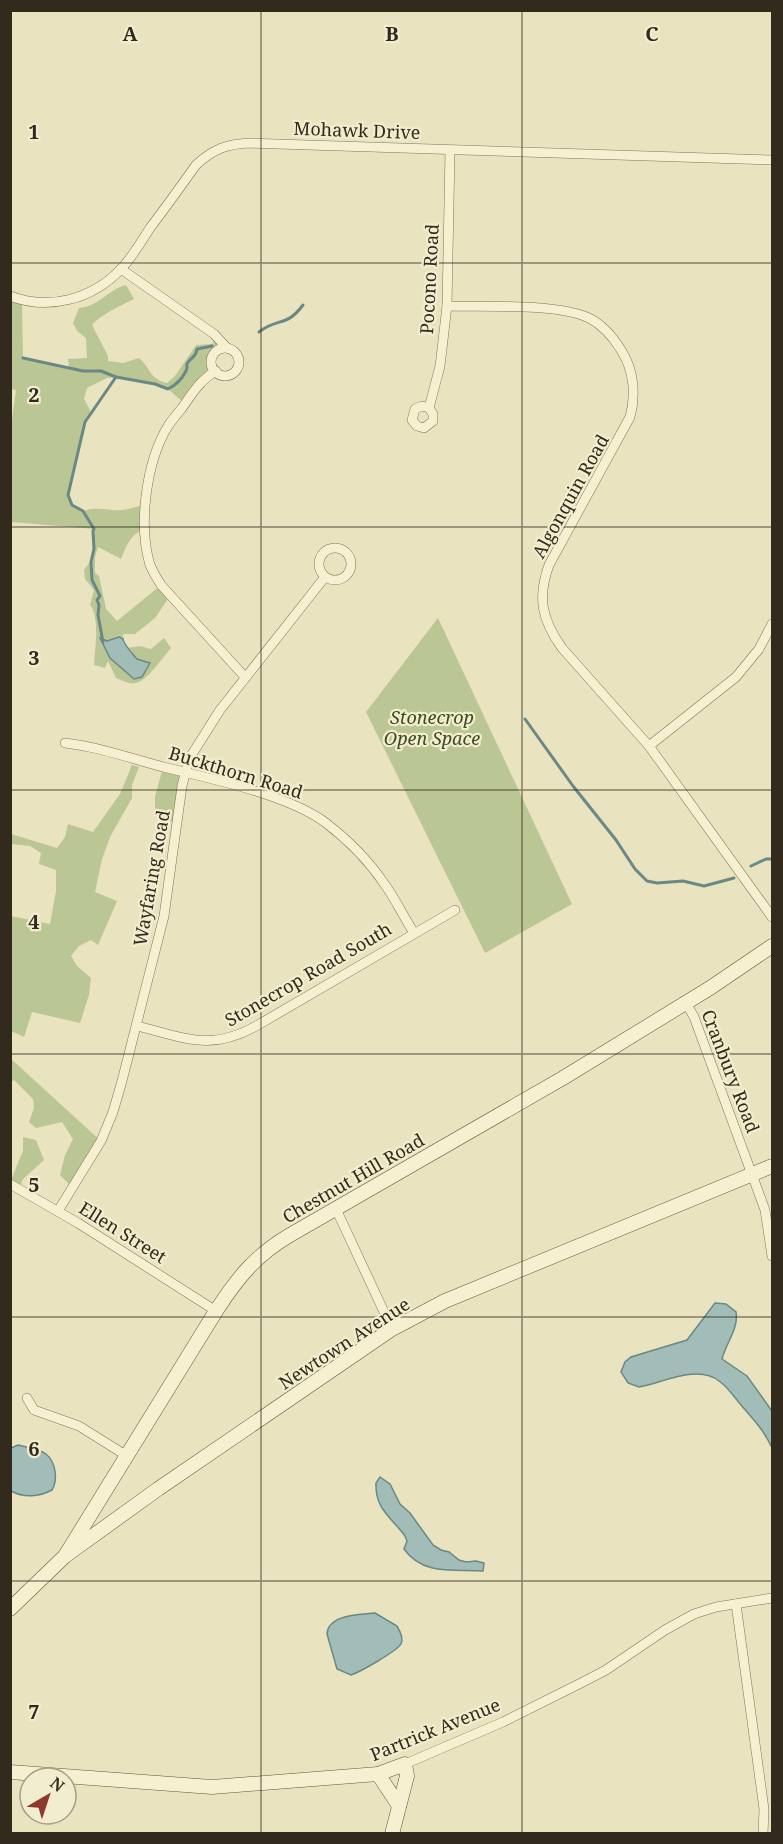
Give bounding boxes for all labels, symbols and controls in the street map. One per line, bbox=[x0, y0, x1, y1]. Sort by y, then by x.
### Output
text: A bbox=[122, 20, 138, 47]
text: B bbox=[385, 20, 399, 47]
text: C bbox=[645, 20, 659, 47]
street label: Mohawk Drive bbox=[293, 116, 421, 144]
text: 1 bbox=[28, 118, 40, 145]
street label: Pocono Road bbox=[414, 223, 444, 335]
text: 2 bbox=[28, 381, 40, 408]
street label: Algonquin Road bbox=[526, 430, 614, 562]
text: 3 bbox=[28, 644, 40, 671]
park label: Stonecrop Open Space bbox=[384, 705, 480, 750]
street label: Buckthorn Road bbox=[166, 740, 306, 804]
street label: Wayfaring Road bbox=[127, 808, 175, 948]
text: 4 bbox=[28, 908, 40, 935]
street label: Stonecrop Road South bbox=[220, 916, 396, 1032]
street label: Cranbury Road bbox=[696, 1006, 766, 1136]
street label: Chestnut Hill Road bbox=[278, 1128, 428, 1228]
text: 5 bbox=[28, 1171, 40, 1198]
street label: Ellen Street bbox=[75, 1196, 171, 1268]
street label: Newtown Avenue bbox=[274, 1292, 414, 1394]
text: 6 bbox=[28, 1435, 40, 1462]
street label: Partrick Avenue bbox=[366, 1692, 504, 1766]
text: 7 bbox=[28, 1698, 40, 1725]
north arrow bbox=[18, 1766, 78, 1826]
text: N bbox=[46, 1772, 70, 1797]

